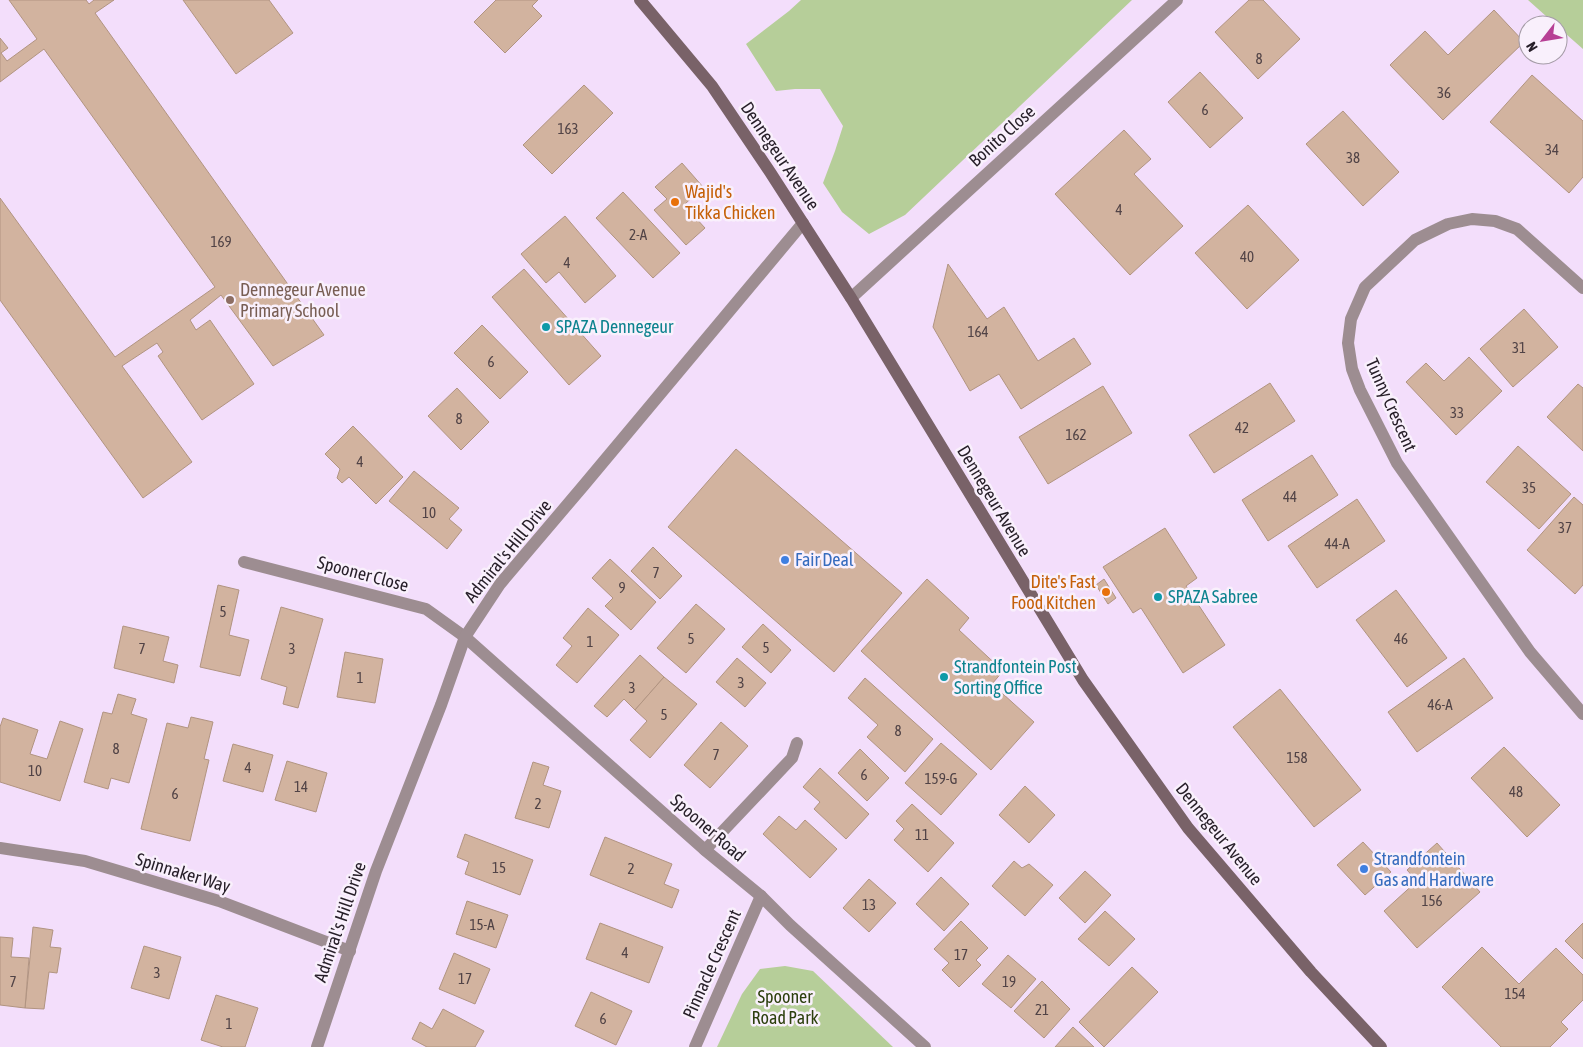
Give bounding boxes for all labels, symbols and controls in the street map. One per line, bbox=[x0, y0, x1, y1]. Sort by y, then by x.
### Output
north arrow bbox=[1518, 15, 1568, 65]
text: N bbox=[1523, 39, 1541, 54]
house number: 8 bbox=[1255, 50, 1263, 67]
house number: 36 bbox=[1437, 84, 1451, 101]
street label: Dennegeur Avenue bbox=[737, 98, 824, 214]
street label: Bonito Close bbox=[964, 101, 1039, 171]
house number: 6 bbox=[1201, 101, 1209, 118]
house number: 163 bbox=[557, 120, 579, 137]
house number: 34 bbox=[1545, 141, 1559, 158]
house number: 38 bbox=[1346, 149, 1360, 166]
place label: Wajid's Tikka Chicken bbox=[685, 181, 775, 223]
marker: Wajid's Tikka Chicken bbox=[669, 196, 681, 208]
house number: 4 bbox=[1115, 201, 1123, 218]
house number: 2-A bbox=[629, 226, 648, 243]
house number: 169 bbox=[210, 233, 232, 250]
house number: 40 bbox=[1240, 248, 1254, 265]
house number: 4 bbox=[563, 254, 571, 271]
place label: Dennegeur Avenue Primary School bbox=[240, 279, 366, 321]
marker: Dennegeur Avenue Primary School bbox=[224, 294, 236, 306]
place label: SPAZA Dennegeur bbox=[556, 316, 674, 337]
marker: SPAZA Dennegeur bbox=[540, 321, 552, 333]
house number: 164 bbox=[967, 323, 989, 340]
house number: 31 bbox=[1512, 339, 1526, 356]
house number: 6 bbox=[487, 353, 495, 370]
street label: Tunny Crescent bbox=[1362, 355, 1421, 455]
house number: 33 bbox=[1450, 404, 1464, 421]
house number: 8 bbox=[455, 410, 463, 427]
house number: 42 bbox=[1235, 419, 1249, 436]
house number: 162 bbox=[1065, 426, 1087, 443]
street label: Dennegeur Avenue bbox=[953, 441, 1036, 560]
house number: 4 bbox=[356, 453, 364, 470]
house number: 35 bbox=[1522, 479, 1536, 496]
house number: 44 bbox=[1283, 488, 1297, 505]
street label: Admiral's Hill Drive bbox=[460, 495, 555, 606]
house number: 10 bbox=[422, 504, 436, 521]
house number: 37 bbox=[1558, 519, 1572, 536]
house number: 44-A bbox=[1324, 535, 1350, 552]
place label: Fair Deal bbox=[795, 549, 854, 570]
street label: Spooner Close bbox=[315, 551, 411, 596]
marker: Fair Deal bbox=[779, 554, 791, 566]
house number: 7 bbox=[652, 564, 660, 581]
place label: Dite's Fast Food Kitchen bbox=[1011, 571, 1096, 613]
house number: 9 bbox=[618, 579, 626, 596]
marker: Dite's Fast Food Kitchen bbox=[1100, 586, 1112, 598]
place label: SPAZA Sabree bbox=[1168, 586, 1258, 607]
marker: SPAZA Sabree bbox=[1152, 591, 1164, 603]
house number: 5 bbox=[219, 603, 227, 620]
house number: 5 bbox=[687, 630, 695, 647]
house number: 46 bbox=[1394, 630, 1408, 647]
house number: 1 bbox=[586, 633, 594, 650]
house number: 5 bbox=[762, 639, 770, 656]
house number: 7 bbox=[138, 640, 146, 657]
house number: 3 bbox=[288, 640, 296, 657]
place label: Strandfontein Post Sorting Office bbox=[954, 656, 1077, 698]
house number: 1 bbox=[356, 669, 364, 686]
marker: Strandfontein Post Sorting Office bbox=[938, 671, 950, 683]
house number: 3 bbox=[737, 674, 745, 691]
house number: 3 bbox=[628, 679, 636, 696]
house number: 46-A bbox=[1427, 696, 1453, 713]
house number: 5 bbox=[660, 706, 668, 723]
house number: 8 bbox=[894, 722, 902, 739]
house number: 8 bbox=[112, 740, 120, 757]
house number: 7 bbox=[712, 746, 720, 763]
house number: 158 bbox=[1286, 749, 1308, 766]
house number: 4 bbox=[244, 759, 252, 776]
house number: 10 bbox=[28, 762, 42, 779]
house number: 6 bbox=[860, 766, 868, 783]
house number: 159-G bbox=[925, 770, 957, 787]
house number: 14 bbox=[294, 778, 308, 795]
street label: Dennegeur Avenue bbox=[1172, 778, 1267, 889]
house number: 48 bbox=[1509, 783, 1523, 800]
house number: 6 bbox=[171, 785, 179, 802]
street label: Spooner Road bbox=[667, 789, 750, 866]
house number: 2 bbox=[534, 795, 542, 812]
house number: 11 bbox=[915, 826, 929, 843]
street label: Spinnaker Way bbox=[133, 848, 233, 897]
place label: Strandfontein Gas and Hardware bbox=[1374, 848, 1494, 890]
street label: Admiral's Hill Drive bbox=[309, 859, 370, 985]
house number: 15 bbox=[492, 859, 506, 876]
house number: 2 bbox=[627, 860, 635, 877]
marker: Strandfontein Gas and Hardware bbox=[1358, 863, 1370, 875]
house number: 156 bbox=[1421, 892, 1443, 909]
house number: 13 bbox=[862, 896, 876, 913]
street label: Pinnacle Crescent bbox=[678, 906, 745, 1022]
house number: 15-A bbox=[469, 916, 495, 933]
house number: 4 bbox=[621, 944, 629, 961]
house number: 17 bbox=[954, 946, 968, 963]
house number: 3 bbox=[153, 964, 161, 981]
house number: 17 bbox=[458, 970, 472, 987]
house number: 7 bbox=[9, 973, 17, 990]
house number: 19 bbox=[1002, 973, 1016, 990]
house number: 154 bbox=[1504, 985, 1526, 1002]
park label: Spooner Road Park bbox=[752, 986, 819, 1028]
house number: 21 bbox=[1035, 1001, 1049, 1018]
house number: 6 bbox=[599, 1010, 607, 1027]
house number: 1 bbox=[225, 1015, 233, 1032]

